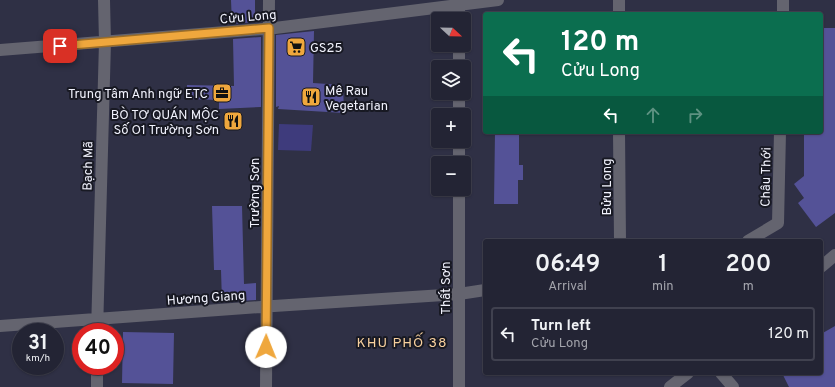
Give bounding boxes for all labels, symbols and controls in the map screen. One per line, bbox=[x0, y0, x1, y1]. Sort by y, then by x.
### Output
street label: Cửu Long bbox=[219, 8, 277, 28]
north arrow bbox=[431, 12, 471, 52]
map controls bbox=[431, 12, 471, 196]
text: 120 m bbox=[561, 25, 639, 61]
icon: left bbox=[495, 28, 547, 80]
pin bbox=[43, 29, 77, 63]
icon: arrive bbox=[49, 35, 71, 57]
supermarket icon: GS25 bbox=[285, 36, 307, 58]
place label: GS25 bbox=[310, 41, 343, 57]
button: layers bbox=[431, 60, 471, 100]
text: Cửu Long bbox=[561, 60, 640, 83]
office icon: Trung Tâm Anh ngữ ETC bbox=[211, 82, 233, 104]
place label: Mê Rau Vegetarian bbox=[325, 84, 388, 115]
restaurant icon: Mê Rau Vegetarian bbox=[300, 86, 322, 108]
place label: Trung Tâm Anh ngữ ETC bbox=[68, 87, 208, 103]
icon: left bbox=[600, 104, 622, 126]
icon: ahead bbox=[642, 104, 664, 126]
icon: right bbox=[684, 104, 706, 126]
place label: BÒ TƠ QUÁN MỘC Số O1 Trường Sơn bbox=[111, 106, 219, 139]
button: + bbox=[431, 108, 471, 148]
restaurant icon: BÒ TƠ QUÁN MỘC Số O1 Trường Sơn bbox=[222, 110, 244, 132]
street label: Bạch Mã bbox=[81, 141, 97, 191]
street label: Châu Thới bbox=[758, 147, 776, 207]
button: − bbox=[431, 156, 471, 196]
street label: Trường Sơn bbox=[248, 158, 264, 228]
street label: Bửu Long bbox=[600, 158, 616, 216]
text: 06:49 bbox=[535, 250, 600, 280]
text: 1 bbox=[658, 250, 668, 280]
text: 200 bbox=[725, 250, 771, 280]
street label: Thất Sơn bbox=[438, 261, 455, 315]
text: Arrival bbox=[548, 279, 587, 295]
text: min bbox=[652, 279, 674, 295]
text: m bbox=[743, 279, 754, 295]
street label: Hương Giang bbox=[166, 288, 246, 310]
text: Turn left bbox=[531, 317, 591, 336]
speed limit sign: 40 bbox=[72, 323, 124, 375]
icon: left bbox=[497, 323, 519, 345]
text: 120 m bbox=[768, 325, 809, 344]
position arrow bbox=[245, 326, 287, 368]
text: 31 bbox=[28, 331, 48, 357]
district label: KHU PHỐ 38 bbox=[356, 332, 448, 352]
text: Cửu Long bbox=[531, 336, 588, 352]
text: km/h bbox=[26, 352, 50, 365]

